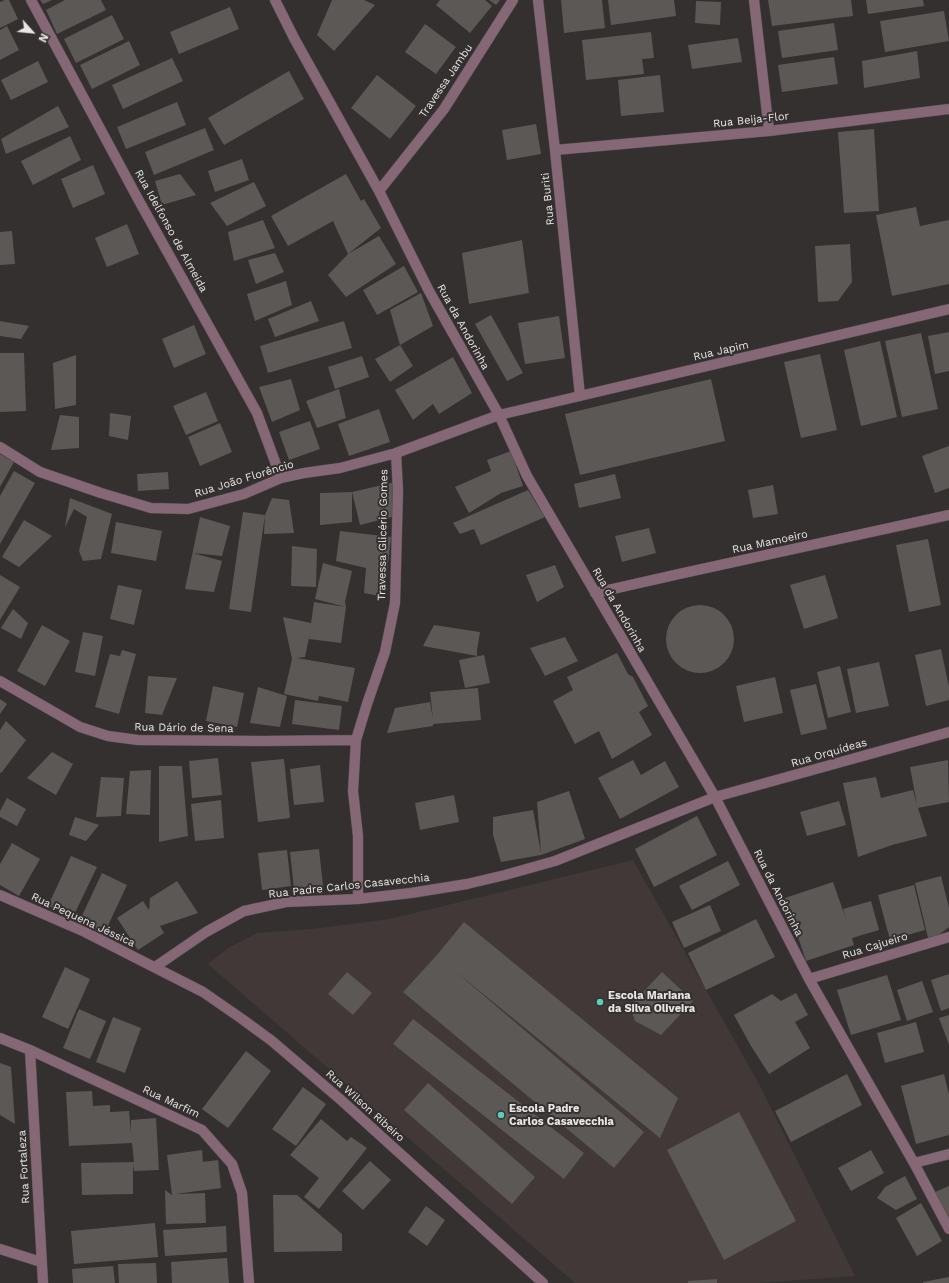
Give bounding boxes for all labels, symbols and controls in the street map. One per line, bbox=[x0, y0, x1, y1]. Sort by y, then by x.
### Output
north arrow bbox=[12, 12, 52, 52]
text: N bbox=[35, 31, 51, 44]
street label: Travessa Jambu bbox=[416, 42, 476, 120]
street label: Rua Beija-Flor bbox=[712, 109, 790, 131]
street label: Rua Idelfonso de Almeida bbox=[132, 167, 210, 295]
street label: Rua Buriti bbox=[539, 172, 557, 226]
street label: Rua da Andorinha bbox=[434, 282, 492, 372]
street label: Rua Japim bbox=[692, 338, 750, 364]
street label: Rua João Florêncio bbox=[193, 458, 295, 500]
street label: Travessa Glicério Gomes bbox=[375, 469, 391, 601]
street label: Rua Mamoeiro bbox=[731, 528, 809, 556]
street label: Rua da Andorinha bbox=[589, 565, 649, 655]
street label: Rua Dário de Sena bbox=[134, 721, 234, 735]
street label: Rua Orquídeas bbox=[790, 736, 868, 770]
street label: Rua da Andorinha bbox=[750, 847, 806, 939]
street label: Rua Padre Carlos Casavecchia bbox=[268, 871, 430, 901]
street label: Rua Pequena Jéssica bbox=[29, 890, 137, 950]
street label: Rua Cajueiro bbox=[841, 930, 909, 962]
place label: Escola Mariana da Silva Oliveira bbox=[608, 989, 695, 1015]
marker: Escola Mariana da Silva Oliveira bbox=[595, 997, 605, 1007]
street label: Rua Wilson Ribeiro bbox=[323, 1067, 407, 1145]
street label: Rua Marfim bbox=[140, 1083, 202, 1121]
place label: Escola Padre Carlos Casavecchia bbox=[509, 1102, 614, 1128]
marker: Escola Padre Carlos Casavecchia bbox=[496, 1110, 506, 1120]
street label: Rua Fortaleza bbox=[15, 1130, 33, 1204]

